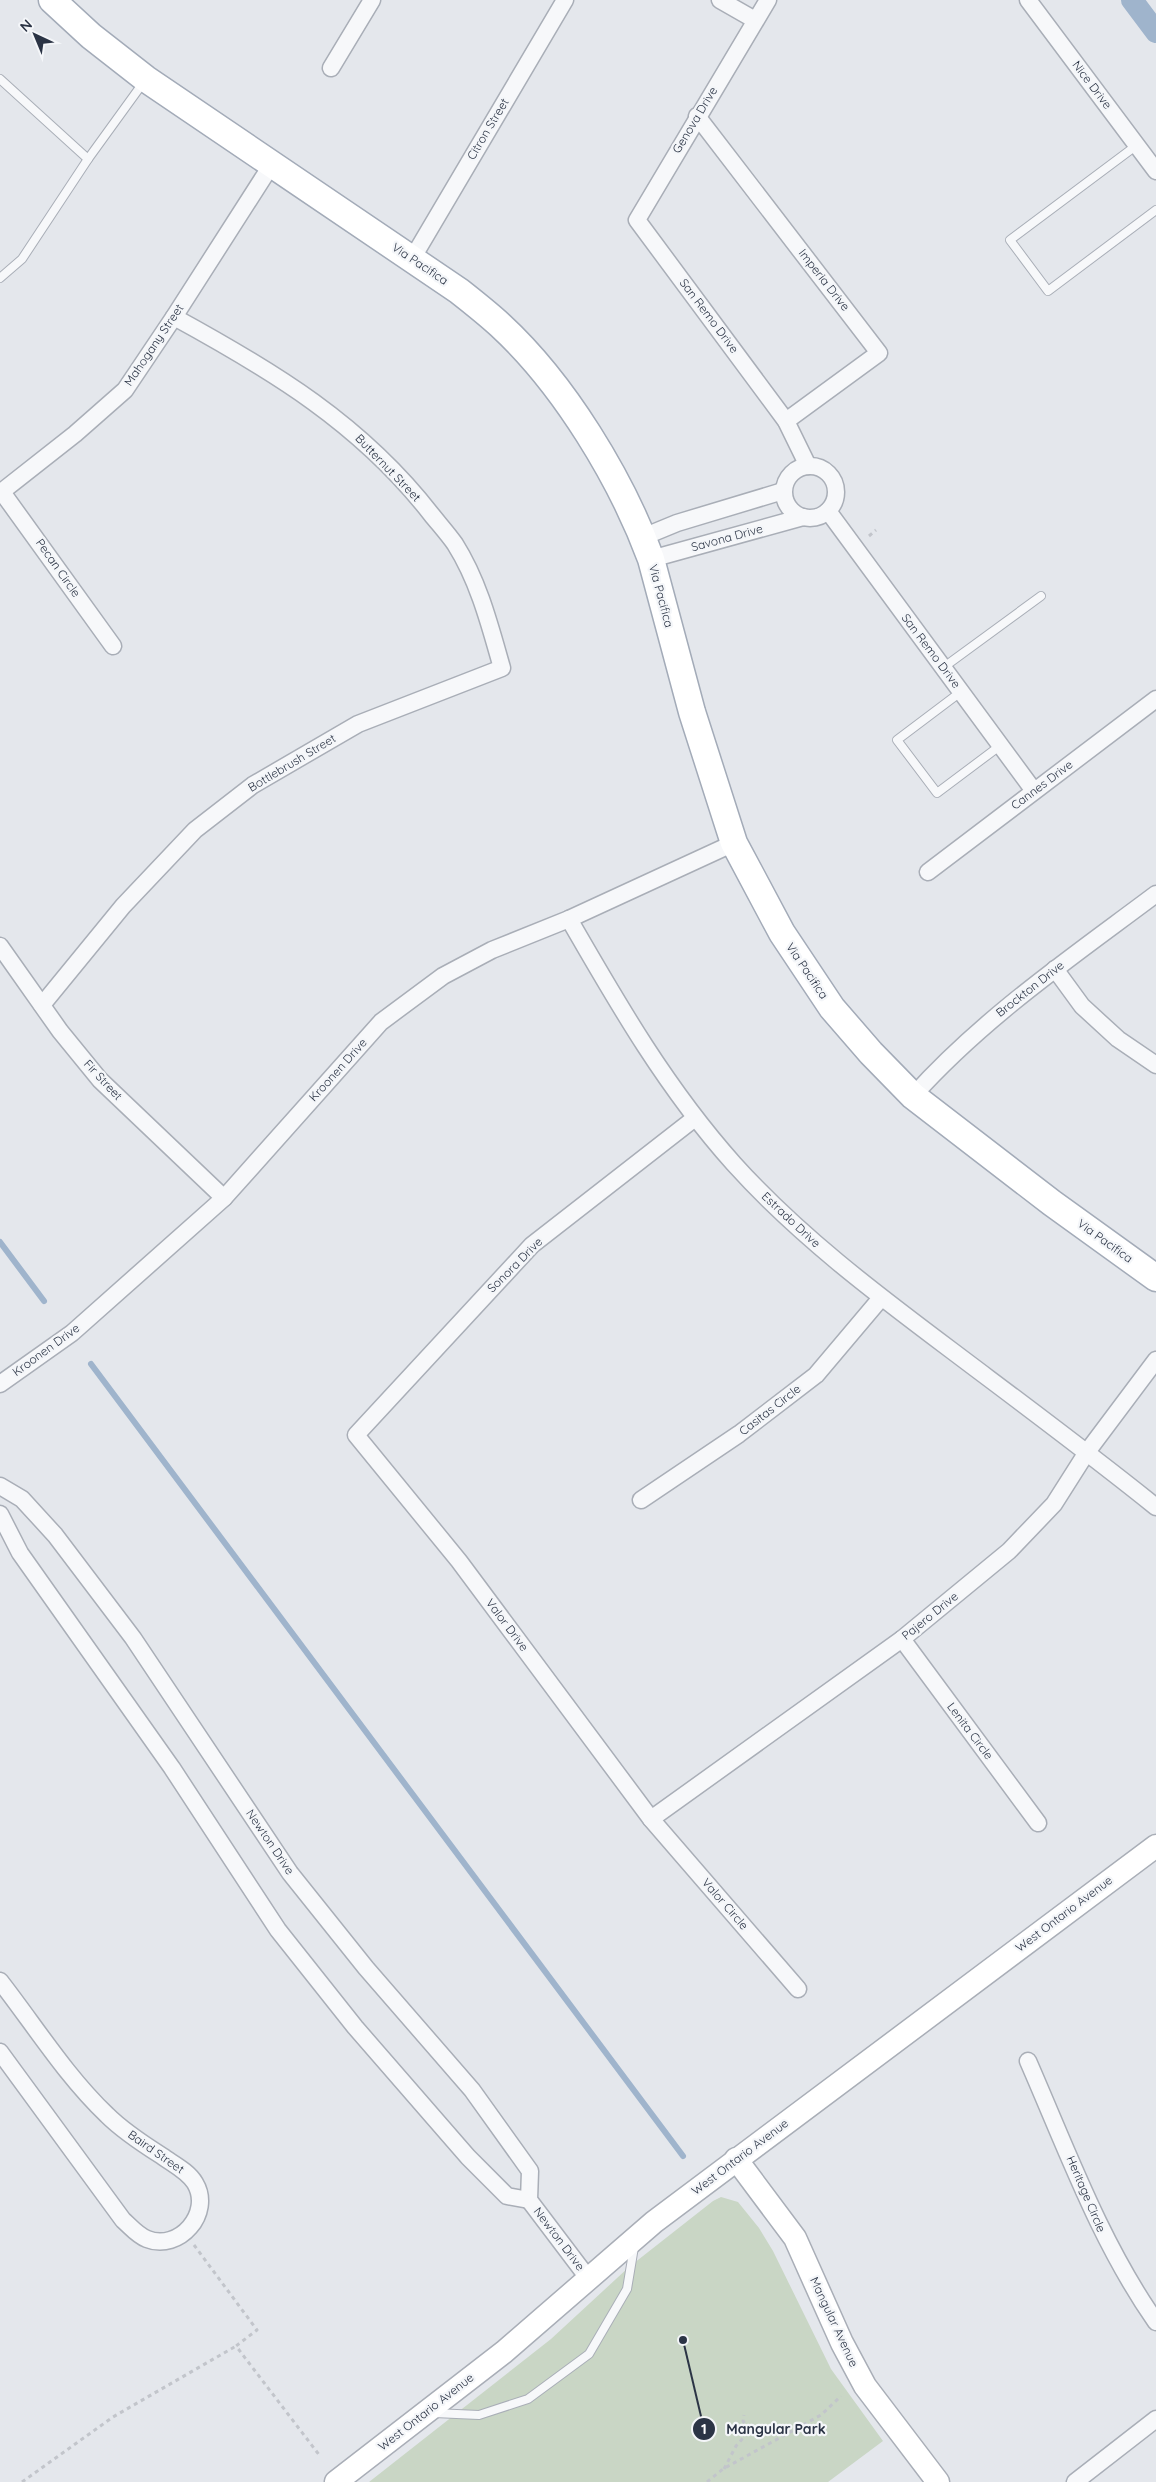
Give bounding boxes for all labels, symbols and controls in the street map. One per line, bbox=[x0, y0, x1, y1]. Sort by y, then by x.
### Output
north arrow bbox=[10, 10, 60, 60]
text: N bbox=[16, 16, 36, 36]
street label: Nice Drive bbox=[1069, 58, 1116, 112]
street label: Genova Drive bbox=[669, 84, 720, 156]
street label: Citron Street bbox=[463, 95, 512, 162]
street label: Via Pacifica bbox=[389, 239, 451, 288]
street label: Imperia Drive bbox=[796, 246, 853, 314]
street label: San Remo Drive bbox=[677, 276, 742, 356]
street label: Mahogany Street bbox=[121, 301, 187, 389]
street label: Butternut Street bbox=[352, 431, 424, 505]
street label: Savona Drive bbox=[689, 521, 765, 554]
street label: Pecan Circle bbox=[33, 536, 84, 600]
street label: Via Pacifica bbox=[646, 563, 677, 629]
street label: San Remo Drive bbox=[899, 611, 964, 691]
street label: Bottlebrush Street bbox=[245, 730, 338, 795]
street label: Cannes Drive bbox=[1008, 756, 1076, 813]
street label: Via Pacifica bbox=[783, 940, 832, 1002]
street label: Brockton Drive bbox=[993, 957, 1067, 1020]
street label: Kroonen Drive bbox=[305, 1035, 370, 1104]
street label: Fir Street bbox=[81, 1056, 126, 1103]
street label: Estrado Drive bbox=[759, 1189, 824, 1251]
street label: Via Pacifica bbox=[1075, 1216, 1136, 1266]
street label: Sonora Drive bbox=[484, 1234, 546, 1295]
street label: Kroonen Drive bbox=[9, 1320, 83, 1379]
street label: Casitas Circle bbox=[736, 1381, 804, 1438]
street label: Pajero Drive bbox=[898, 1588, 961, 1643]
street label: Valor Drive bbox=[483, 1596, 532, 1654]
street label: Lenita Circle bbox=[944, 1699, 997, 1762]
street label: Newton Drive bbox=[243, 1806, 298, 1877]
street label: West Ontario Avenue bbox=[1012, 1872, 1115, 1955]
street label: Valor Circle bbox=[699, 1875, 752, 1933]
street label: West Ontario Avenue bbox=[688, 2115, 791, 2198]
street label: Baird Street bbox=[125, 2127, 187, 2176]
street label: Heritage Circle bbox=[1064, 2153, 1109, 2235]
street label: Newton Drive bbox=[531, 2204, 588, 2274]
street label: Mangular Avenue bbox=[807, 2275, 862, 2369]
street label: West Ontario Avenue bbox=[375, 2369, 477, 2454]
callout: Mangular Park bbox=[691, 2414, 836, 2443]
text: 1 bbox=[701, 2419, 707, 2438]
text: Mangular Park bbox=[726, 2420, 826, 2438]

